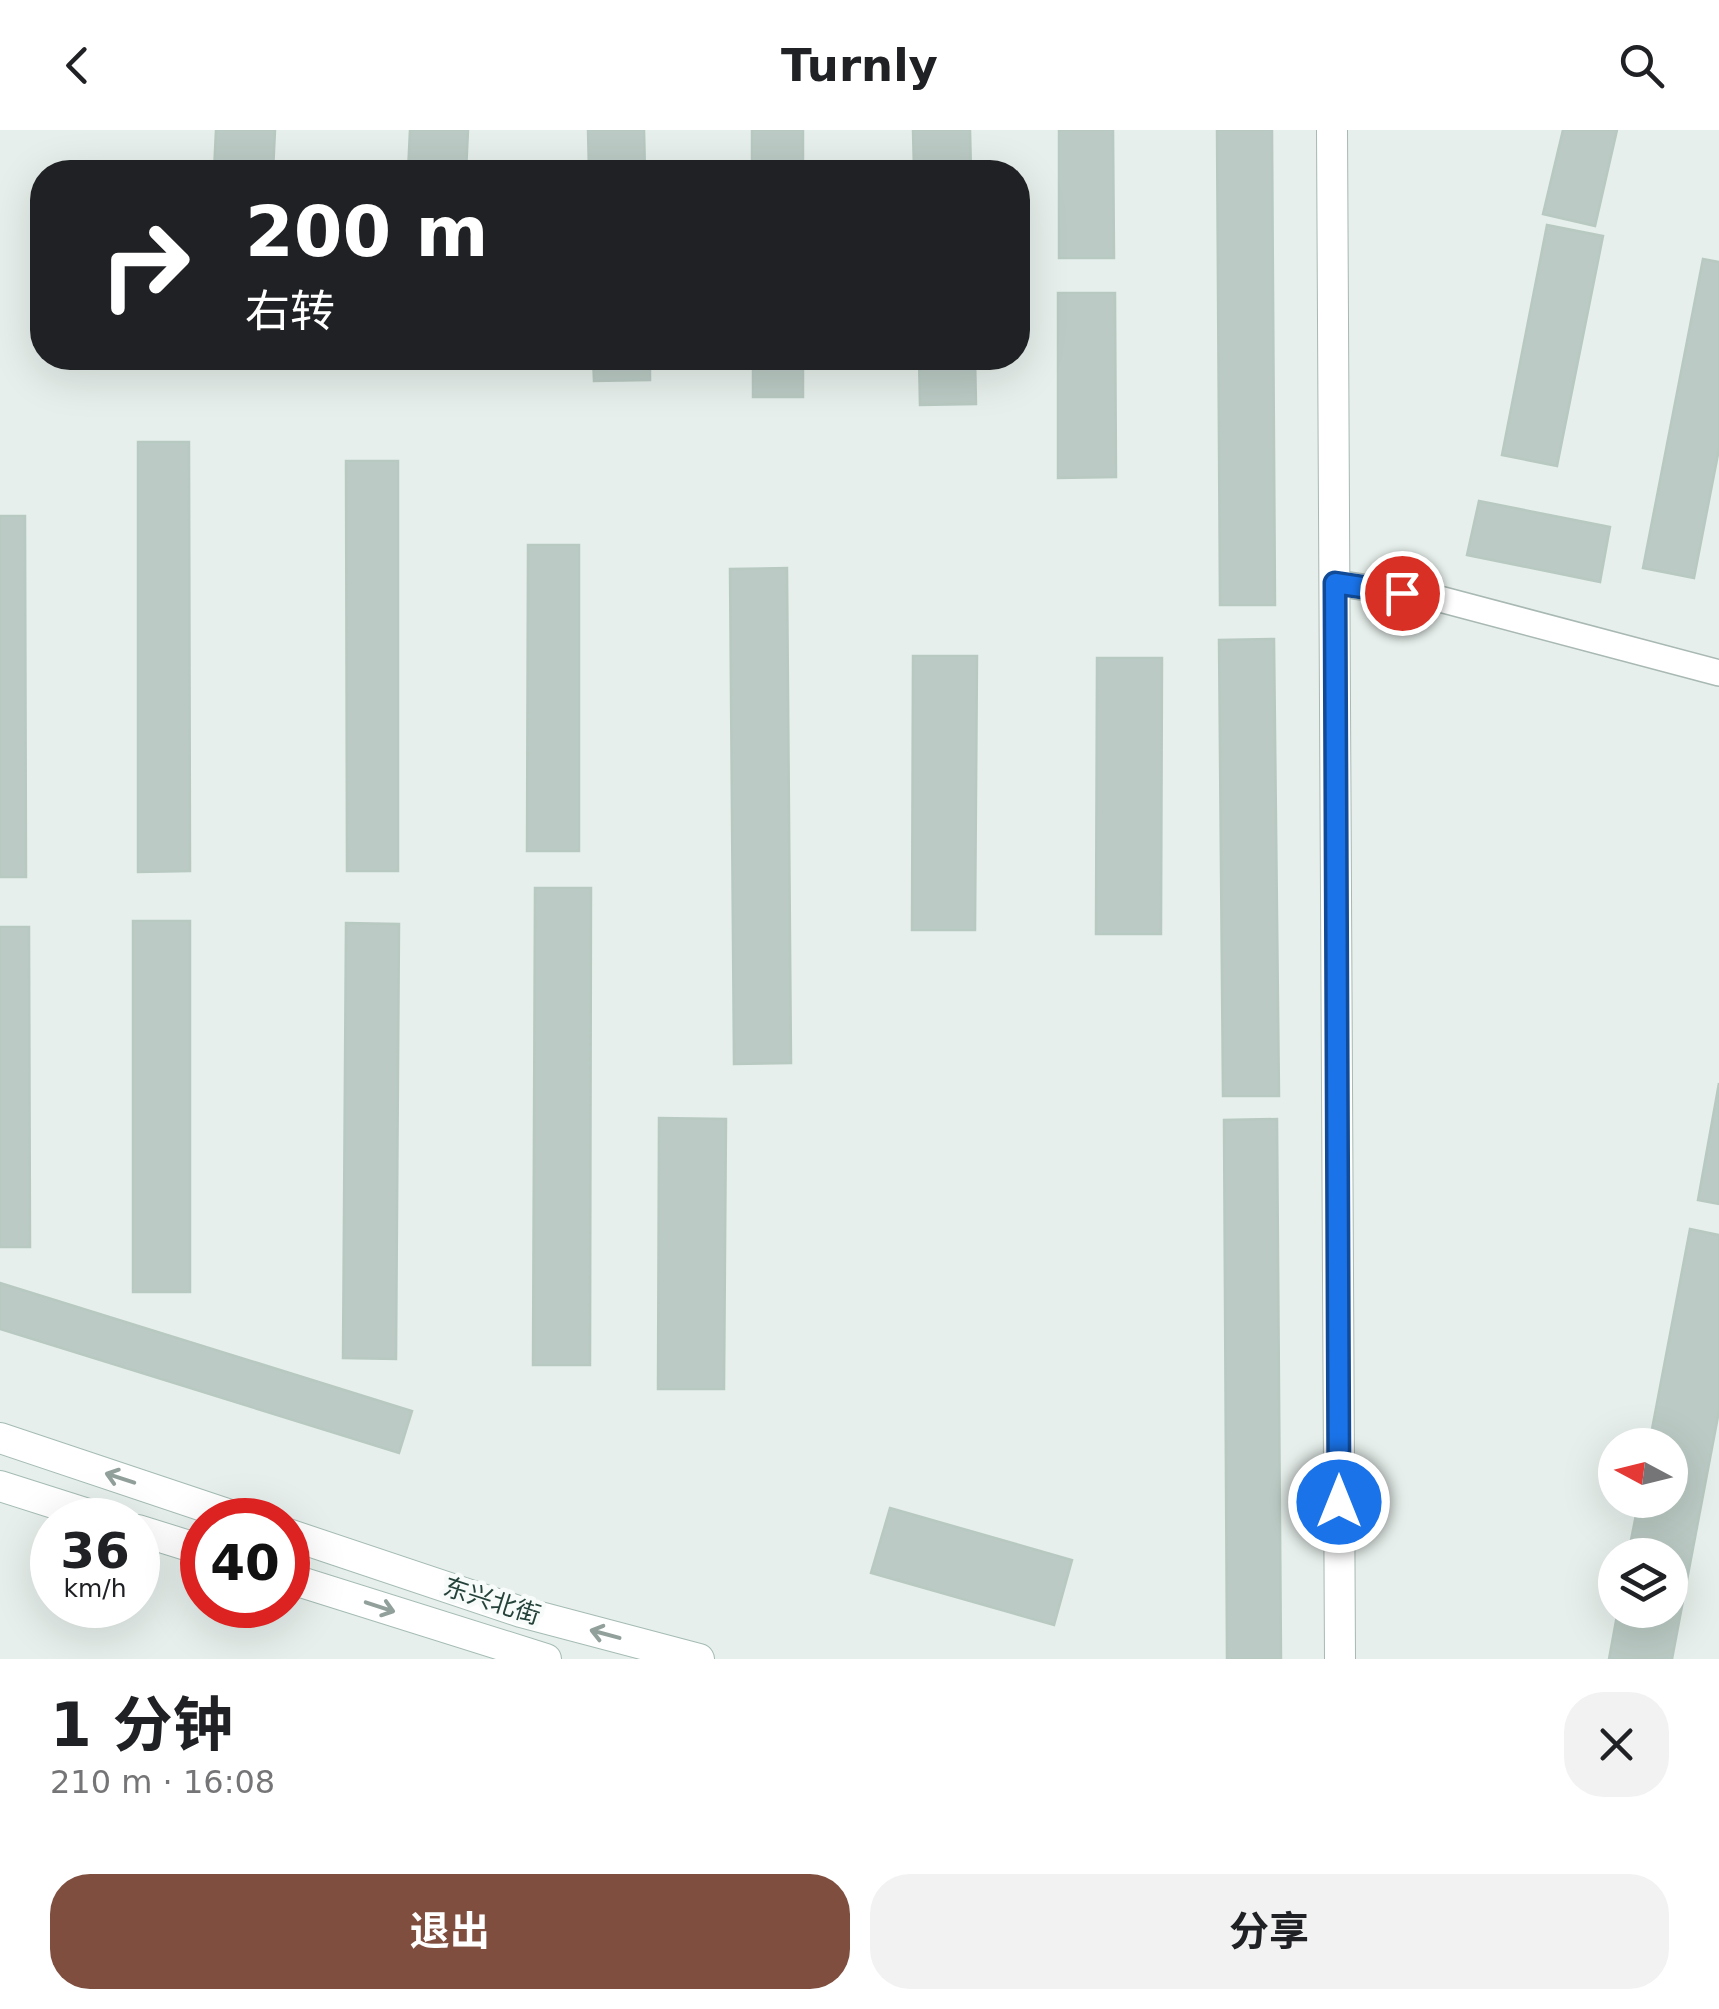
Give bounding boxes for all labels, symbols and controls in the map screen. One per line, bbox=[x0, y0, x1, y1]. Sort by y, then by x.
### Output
icon: back bbox=[50, 38, 105, 93]
icon: search bbox=[1614, 38, 1669, 93]
text: Turnly bbox=[781, 39, 938, 92]
text: 200 m bbox=[245, 191, 488, 273]
icon: right bbox=[80, 200, 210, 330]
text: 右转 bbox=[245, 285, 335, 338]
pin bbox=[1360, 551, 1445, 636]
icon: arrive bbox=[1375, 566, 1430, 621]
north arrow bbox=[1598, 1428, 1688, 1518]
map controls bbox=[1598, 1428, 1688, 1628]
position arrow bbox=[1287, 1450, 1391, 1554]
one-way arrow bbox=[104, 1468, 136, 1486]
speed limit sign: 40 bbox=[180, 1498, 310, 1628]
text: 36 bbox=[60, 1522, 130, 1580]
button: layers bbox=[1598, 1538, 1688, 1628]
street label: 东兴北街 bbox=[440, 1572, 544, 1630]
text: km/h bbox=[63, 1574, 127, 1603]
one-way arrow bbox=[364, 1600, 396, 1618]
one-way arrow bbox=[590, 1623, 621, 1642]
text: 1 分钟 bbox=[50, 1690, 233, 1760]
button: close bbox=[1564, 1692, 1669, 1797]
text: 210 m · 16:08 bbox=[50, 1763, 275, 1801]
button: 退出 bbox=[50, 1874, 850, 1989]
button: 分享 bbox=[870, 1874, 1669, 1989]

